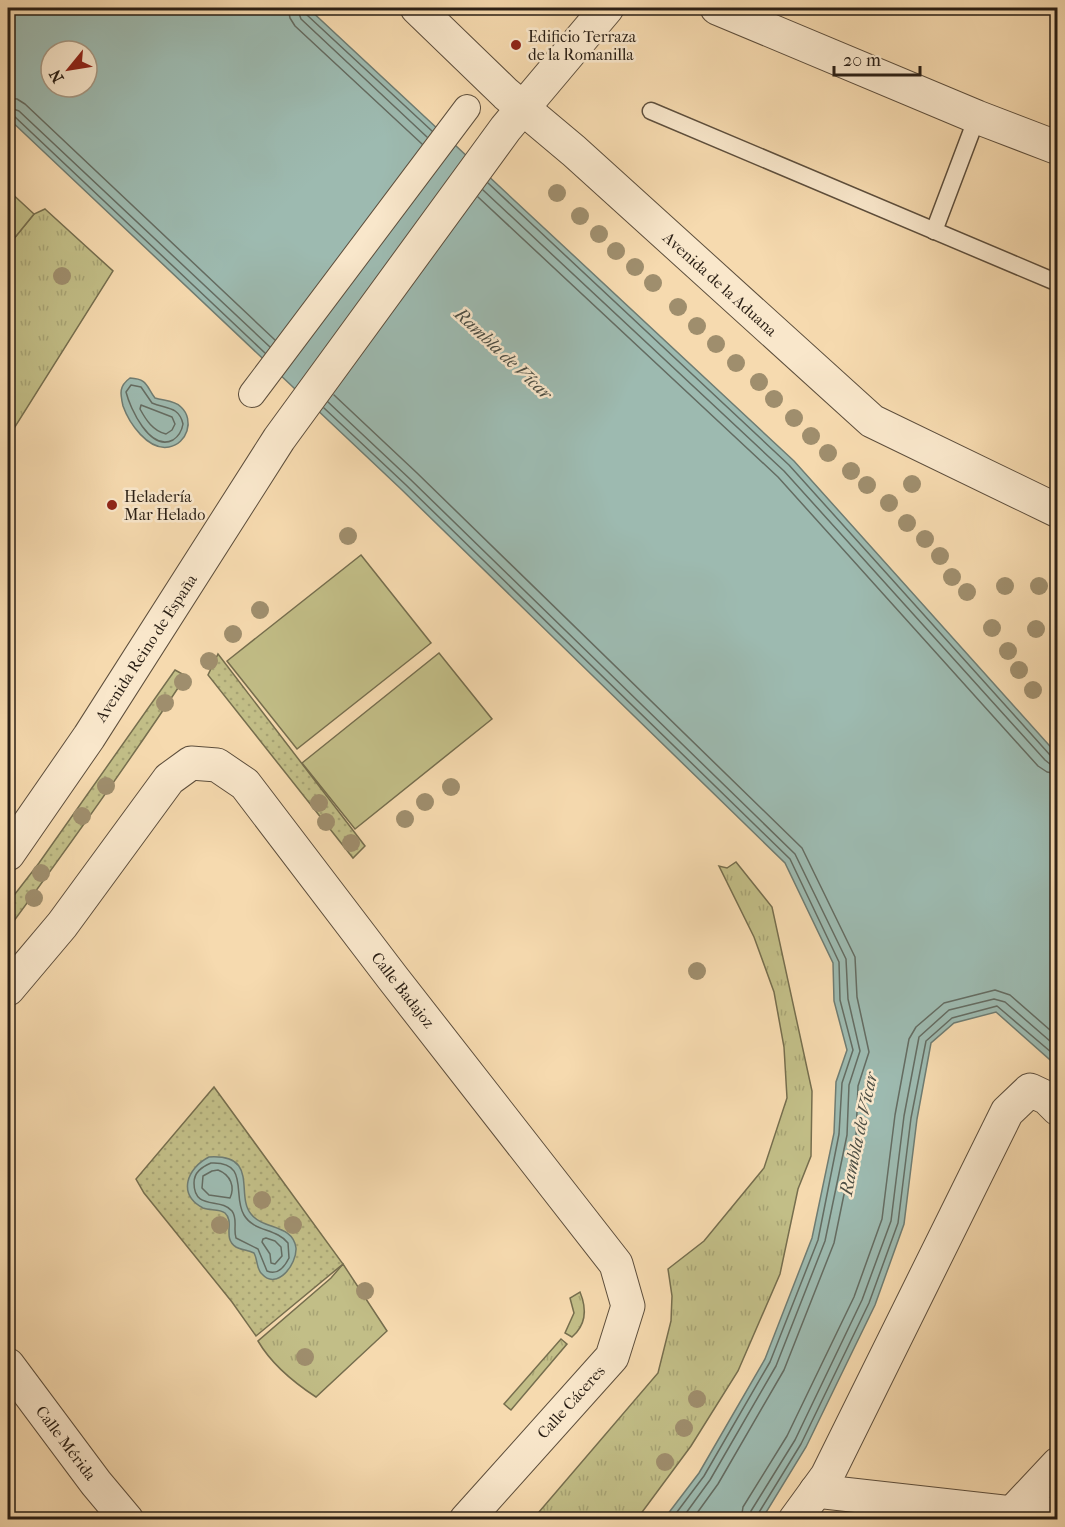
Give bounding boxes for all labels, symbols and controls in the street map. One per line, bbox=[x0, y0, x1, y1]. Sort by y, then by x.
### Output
place label: Edificio Terraza de la Romanilla bbox=[528, 27, 637, 64]
marker: Edificio Terraza de la Romanilla bbox=[509, 38, 523, 52]
north arrow bbox=[39, 39, 99, 99]
scale bar bbox=[834, 39, 920, 77]
text: 20 m bbox=[843, 50, 881, 71]
text: N bbox=[45, 65, 68, 86]
street label: Avenida de la Aduana bbox=[658, 227, 781, 340]
water label: Rambla de Vícar bbox=[449, 303, 557, 406]
place label: Heladería Mar Helado bbox=[124, 487, 205, 524]
marker: Heladería Mar Helado bbox=[105, 498, 119, 512]
street label: Avenida Reino de España bbox=[91, 570, 201, 726]
street label: Calle Badajoz bbox=[367, 948, 439, 1032]
water label: Rambla de Vícar bbox=[836, 1069, 883, 1198]
street label: Calle Cáceres bbox=[533, 1361, 609, 1443]
street label: Calle Mérida bbox=[32, 1402, 100, 1484]

